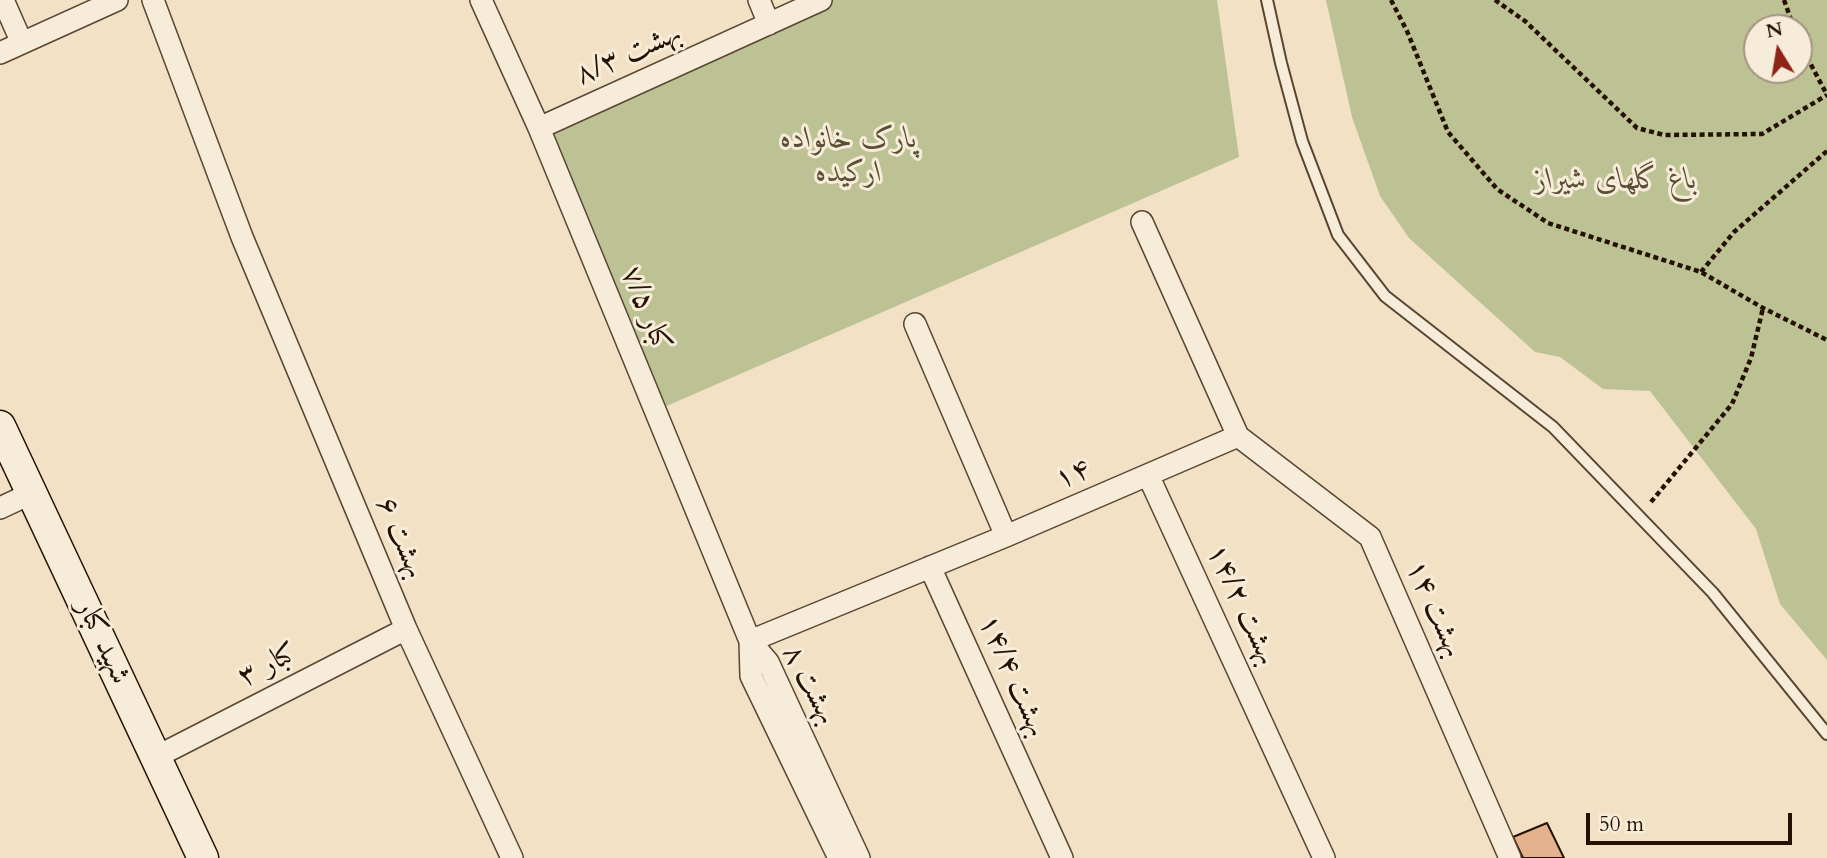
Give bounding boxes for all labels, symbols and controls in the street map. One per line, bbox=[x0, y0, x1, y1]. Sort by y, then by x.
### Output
north arrow bbox=[1743, 14, 1813, 84]
street label: بهشت ۸/۳ bbox=[570, 16, 688, 94]
text: N bbox=[1764, 16, 1785, 45]
park label: پارک خانواده ارکیده bbox=[781, 122, 917, 192]
park label: باغ گلهای شیراز bbox=[1535, 163, 1697, 199]
street label: ۷/۵ کبار bbox=[612, 261, 678, 357]
street label: ۱۴ bbox=[1050, 452, 1096, 498]
street label: ۶ بهشت bbox=[367, 492, 433, 584]
street label: ۱۴/۲ بهشت bbox=[1197, 539, 1285, 671]
street label: ۱۴ بهشت bbox=[1397, 555, 1471, 663]
street label: شهید کبار bbox=[67, 594, 137, 690]
street label: ۱۴/۴ بهشت bbox=[969, 609, 1055, 743]
street label: ۳ کبار bbox=[232, 636, 304, 696]
street label: ۸ بهشت bbox=[773, 639, 845, 731]
scale bar bbox=[1589, 798, 1796, 842]
text: 50 m bbox=[1599, 810, 1644, 839]

